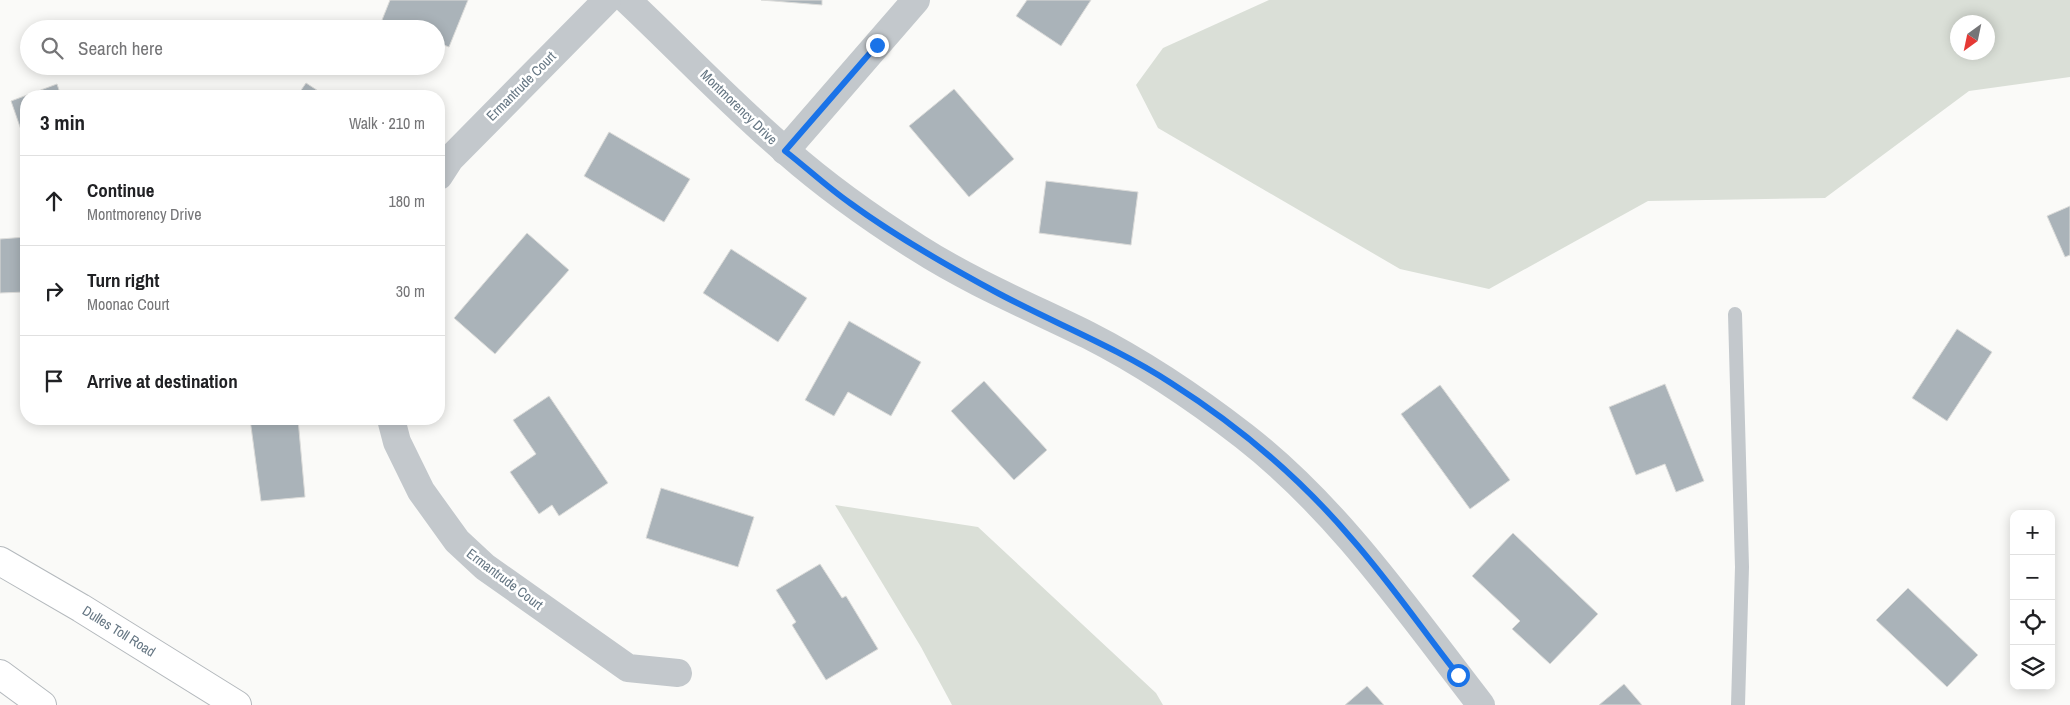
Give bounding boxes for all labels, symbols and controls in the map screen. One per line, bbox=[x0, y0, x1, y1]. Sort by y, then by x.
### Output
north arrow bbox=[1950, 15, 1995, 60]
search box bbox=[20, 20, 445, 75]
icon: search bbox=[38, 34, 66, 62]
route end bbox=[866, 34, 889, 57]
text: Search here bbox=[78, 35, 163, 61]
street label: Ermantrude Court bbox=[482, 47, 560, 125]
street label: Montmorency Drive bbox=[697, 66, 781, 148]
text: 3 min bbox=[40, 108, 85, 137]
text: Walk · 210 m bbox=[349, 112, 425, 134]
text: Continue bbox=[87, 177, 155, 203]
icon: ahead bbox=[40, 187, 68, 215]
text: 180 m bbox=[389, 190, 425, 212]
text: Montmorency Drive bbox=[87, 203, 201, 225]
text: Turn right bbox=[87, 267, 159, 293]
icon: right bbox=[40, 277, 68, 305]
text: 30 m bbox=[396, 280, 425, 302]
text: Moonac Court bbox=[87, 293, 169, 315]
icon: arrive bbox=[40, 367, 68, 395]
text: Arrive at destination bbox=[87, 368, 238, 394]
map controls bbox=[2010, 510, 2055, 690]
button: + bbox=[2010, 510, 2055, 555]
street label: Ermantrude Court bbox=[463, 544, 547, 614]
button: − bbox=[2010, 555, 2055, 600]
button: locate bbox=[2010, 600, 2055, 645]
street label: Dulles Toll Road bbox=[79, 601, 159, 661]
button: layers bbox=[2010, 645, 2055, 690]
route start bbox=[1447, 664, 1470, 687]

